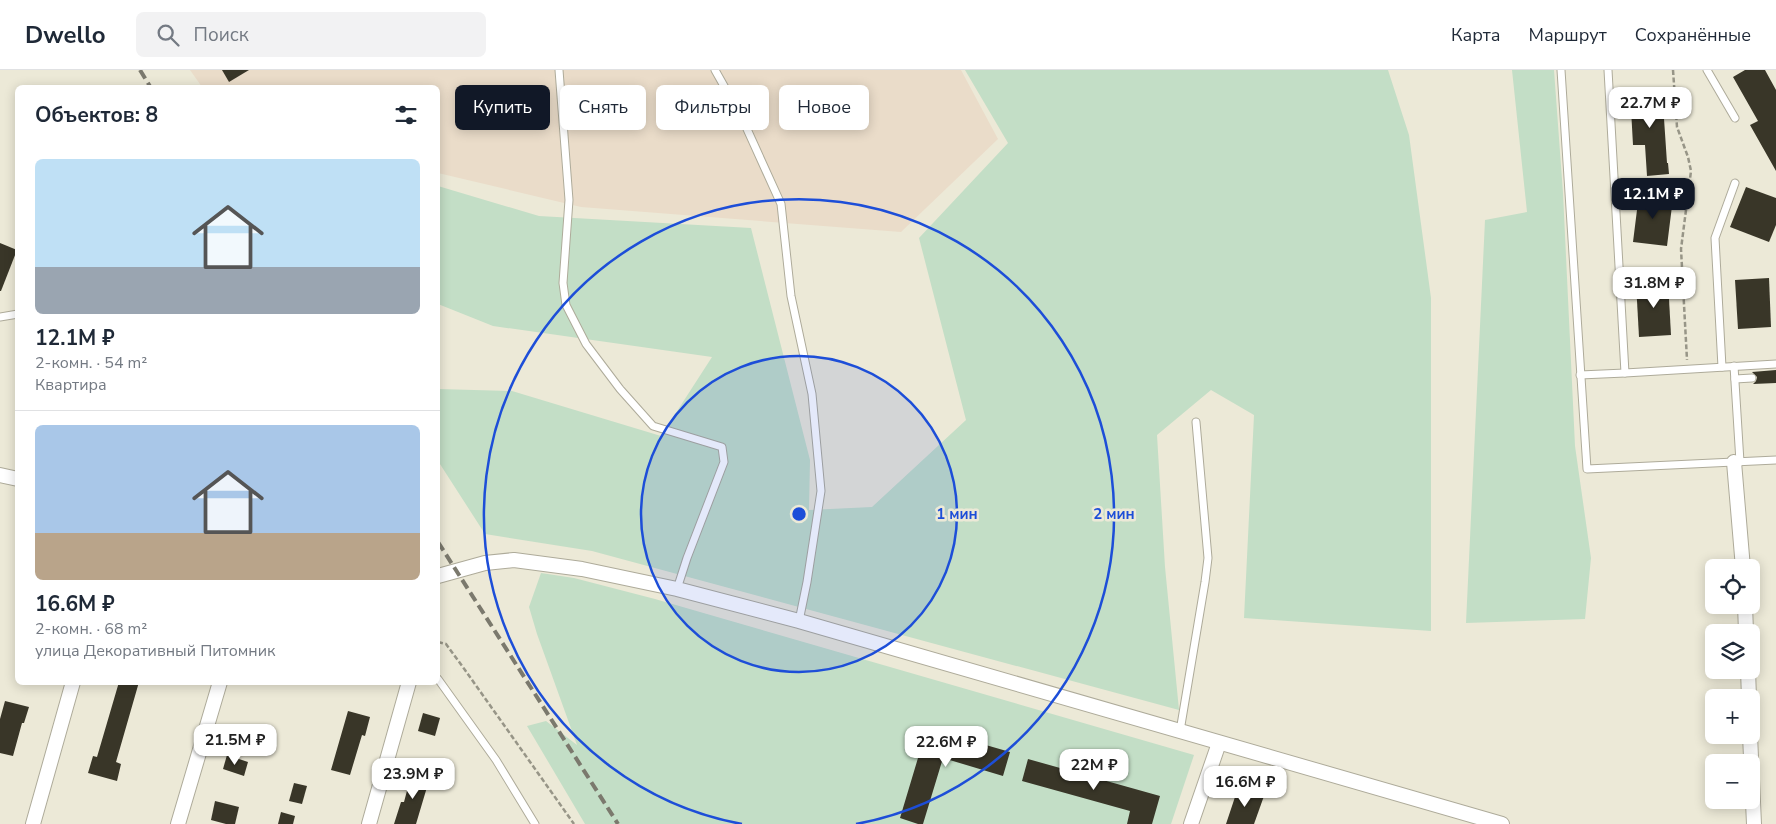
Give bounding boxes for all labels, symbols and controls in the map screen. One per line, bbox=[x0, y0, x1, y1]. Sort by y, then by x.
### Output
search box bbox=[136, 12, 486, 57]
text: Dwello bbox=[25, 19, 106, 51]
icon: search bbox=[154, 21, 182, 49]
text: Поиск bbox=[194, 22, 249, 48]
text: Карта bbox=[1451, 23, 1501, 47]
text: Маршрут bbox=[1529, 23, 1607, 47]
text: Сохранённые bbox=[1635, 23, 1751, 47]
chip: Купить bbox=[455, 85, 550, 130]
chip: Снять bbox=[560, 85, 646, 130]
chip: Фильтры bbox=[656, 85, 769, 130]
chip: Новое bbox=[779, 85, 869, 130]
pin: 22.7M ₽ bbox=[1604, 87, 1696, 129]
text: 22.7M ₽ bbox=[1620, 92, 1680, 114]
text: Объектов: 8 bbox=[35, 101, 158, 129]
icon: filters bbox=[392, 101, 420, 129]
pin: 12.1M ₽ bbox=[1607, 178, 1699, 220]
text: 12.1M ₽ bbox=[1623, 183, 1683, 205]
icon: home bbox=[183, 192, 273, 282]
pin: 31.8M ₽ bbox=[1608, 266, 1700, 309]
text: 31.8M ₽ bbox=[1624, 272, 1684, 294]
text: 12.1M ₽ bbox=[35, 324, 115, 352]
text: 2-комн. · 54 m² bbox=[35, 352, 147, 374]
text: Квартира bbox=[35, 374, 107, 396]
icon: home bbox=[183, 457, 273, 547]
text: 1 мин bbox=[936, 504, 978, 524]
text: 2 мин bbox=[1093, 504, 1135, 524]
centre of rings bbox=[790, 505, 808, 523]
map controls bbox=[1705, 559, 1760, 809]
button: locate bbox=[1705, 559, 1760, 614]
text: 16.6M ₽ bbox=[35, 590, 115, 618]
text: 2-комн. · 68 m² bbox=[35, 618, 147, 640]
button: layers bbox=[1705, 624, 1760, 679]
text: улица Декоративный Питомник bbox=[35, 640, 275, 662]
button: + bbox=[1705, 689, 1760, 744]
pin: 21.5M ₽ bbox=[189, 724, 281, 766]
pin: 22.6M ₽ bbox=[900, 726, 992, 768]
text: 21.5M ₽ bbox=[205, 729, 265, 751]
text: 22.6M ₽ bbox=[916, 731, 976, 753]
pin: 22M ₽ bbox=[1059, 748, 1129, 791]
text: 22M ₽ bbox=[1070, 754, 1118, 776]
button: − bbox=[1705, 754, 1760, 809]
pin: 23.9M ₽ bbox=[367, 758, 459, 800]
text: 23.9M ₽ bbox=[383, 763, 443, 785]
pin: 16.6M ₽ bbox=[1199, 766, 1291, 808]
text: 16.6M ₽ bbox=[1215, 771, 1275, 793]

